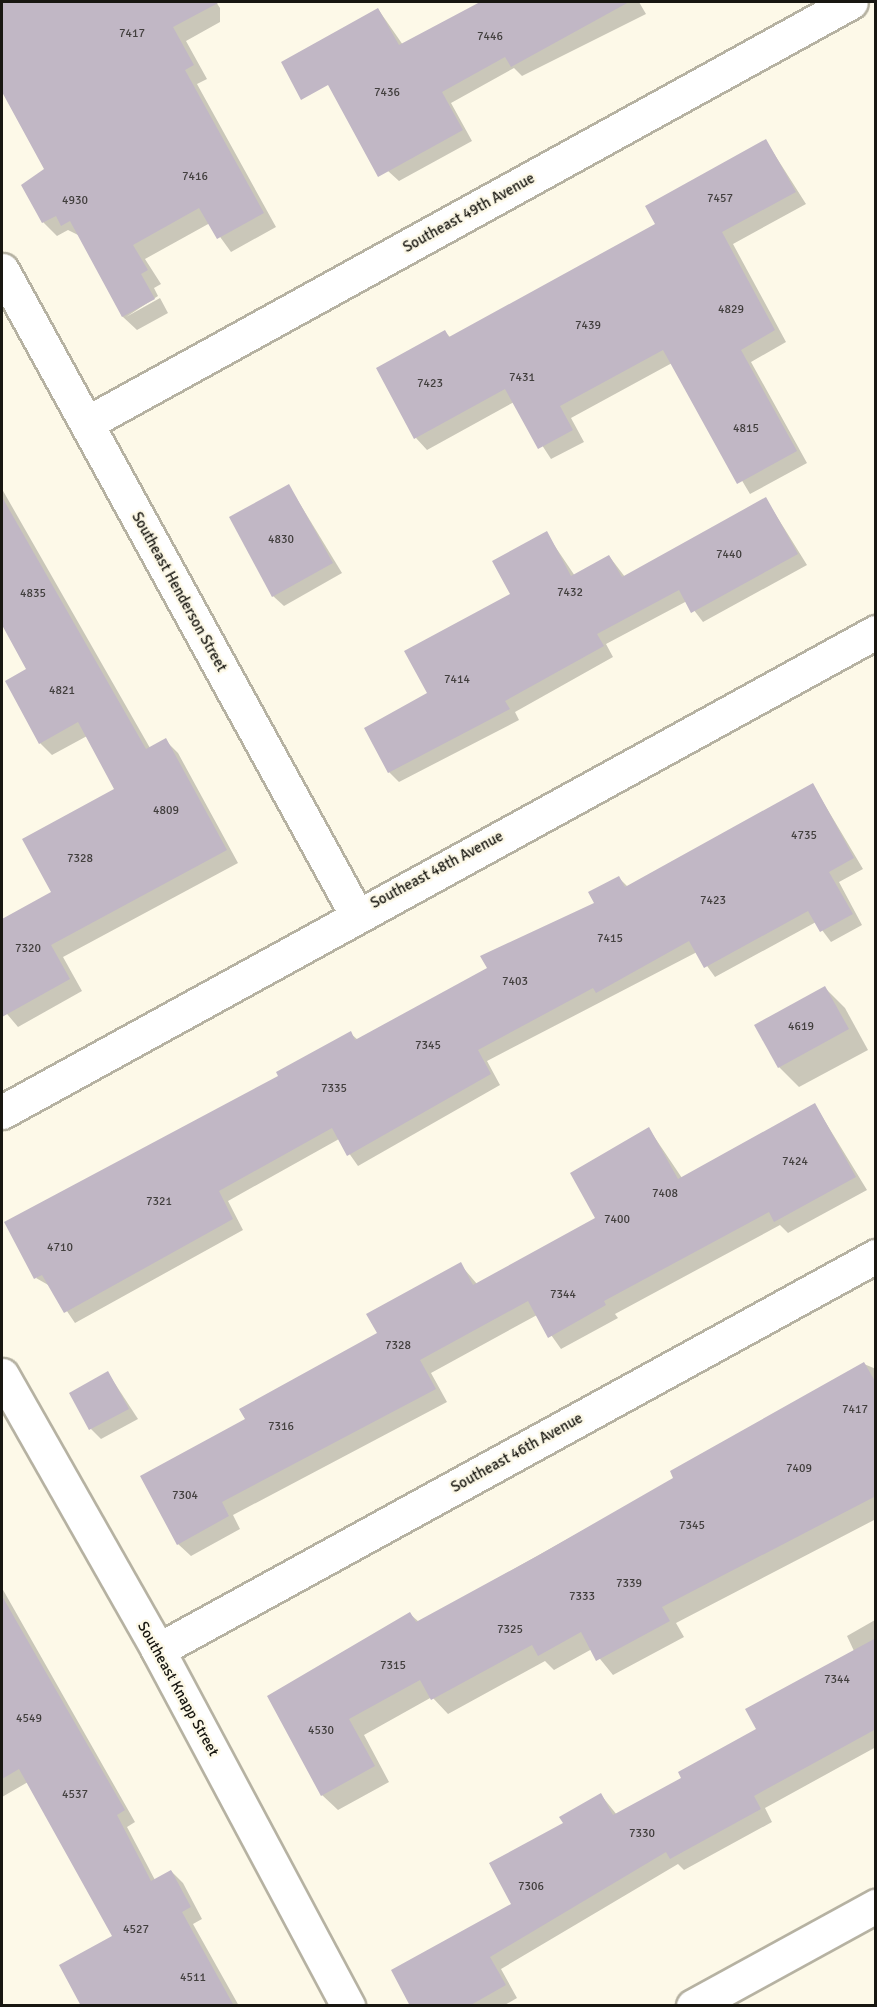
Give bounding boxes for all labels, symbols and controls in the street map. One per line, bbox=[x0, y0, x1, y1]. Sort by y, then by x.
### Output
house number: 7417 bbox=[119, 27, 145, 41]
house number: 7446 bbox=[477, 30, 503, 44]
house number: 7436 bbox=[374, 86, 400, 100]
street label: Southeast 49th Avenue bbox=[400, 169, 538, 257]
house number: 7416 bbox=[182, 170, 208, 184]
house number: 7457 bbox=[707, 192, 733, 206]
house number: 4930 bbox=[62, 194, 88, 208]
house number: 4829 bbox=[718, 303, 744, 317]
house number: 7439 bbox=[575, 319, 601, 333]
house number: 7431 bbox=[509, 371, 535, 385]
house number: 7423 bbox=[417, 377, 443, 391]
house number: 4815 bbox=[733, 422, 759, 436]
street label: Southeast Henderson Street bbox=[128, 509, 230, 675]
house number: 4830 bbox=[268, 533, 294, 547]
house number: 7440 bbox=[716, 548, 742, 562]
house number: 7432 bbox=[557, 586, 583, 600]
house number: 4835 bbox=[20, 587, 46, 601]
house number: 7414 bbox=[444, 673, 470, 687]
house number: 4821 bbox=[49, 684, 75, 698]
house number: 4809 bbox=[153, 804, 179, 818]
street label: Southeast 48th Avenue bbox=[368, 827, 506, 913]
house number: 4735 bbox=[791, 829, 817, 843]
house number: 7328 bbox=[67, 852, 93, 866]
house number: 7423 bbox=[700, 894, 726, 908]
house number: 7415 bbox=[597, 932, 623, 946]
house number: 7320 bbox=[15, 942, 41, 956]
house number: 7403 bbox=[502, 975, 528, 989]
house number: 4619 bbox=[788, 1020, 814, 1034]
house number: 7345 bbox=[415, 1039, 441, 1053]
house number: 7335 bbox=[321, 1082, 347, 1096]
house number: 7424 bbox=[782, 1155, 808, 1169]
house number: 7408 bbox=[652, 1187, 678, 1201]
house number: 7321 bbox=[146, 1195, 172, 1209]
house number: 7400 bbox=[604, 1213, 630, 1227]
house number: 4710 bbox=[47, 1241, 73, 1255]
house number: 7344 bbox=[550, 1288, 576, 1302]
house number: 7328 bbox=[385, 1339, 411, 1353]
house number: 7417 bbox=[842, 1403, 868, 1417]
street label: Southeast 46th Avenue bbox=[448, 1409, 586, 1497]
house number: 7316 bbox=[268, 1420, 294, 1434]
house number: 7409 bbox=[786, 1462, 812, 1476]
house number: 7304 bbox=[172, 1489, 198, 1503]
house number: 7345 bbox=[679, 1519, 705, 1533]
house number: 7339 bbox=[616, 1577, 642, 1591]
house number: 7333 bbox=[569, 1590, 595, 1604]
street label: Southeast Knapp Street bbox=[134, 1619, 222, 1759]
house number: 7325 bbox=[497, 1623, 523, 1637]
house number: 7315 bbox=[380, 1659, 406, 1673]
house number: 7344 bbox=[824, 1673, 850, 1687]
house number: 4549 bbox=[16, 1712, 42, 1726]
house number: 4530 bbox=[308, 1724, 334, 1738]
house number: 4537 bbox=[62, 1788, 88, 1802]
house number: 7330 bbox=[629, 1827, 655, 1841]
house number: 7306 bbox=[518, 1880, 544, 1894]
house number: 4527 bbox=[123, 1923, 149, 1937]
house number: 4511 bbox=[180, 1971, 206, 1985]

